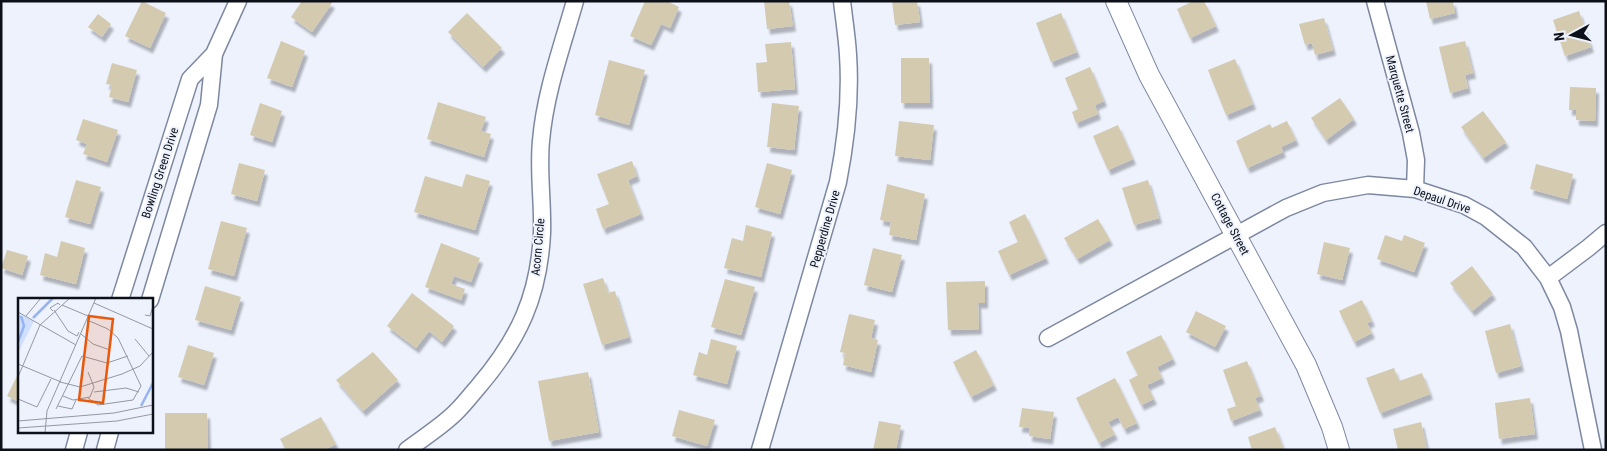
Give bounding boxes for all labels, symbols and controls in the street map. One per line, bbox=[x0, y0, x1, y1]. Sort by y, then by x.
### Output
north arrow bbox=[1547, 10, 1597, 60]
text: N bbox=[1551, 31, 1568, 42]
street label: Marquette Street bbox=[1383, 54, 1417, 135]
street label: Bowling Green Drive bbox=[139, 125, 181, 220]
street label: Depaul Drive bbox=[1412, 184, 1473, 216]
street label: Pepperdine Drive bbox=[807, 188, 843, 269]
street label: Cottage Street bbox=[1208, 191, 1252, 258]
street label: Acorn Circle bbox=[529, 217, 548, 276]
inset map bbox=[18, 298, 152, 434]

